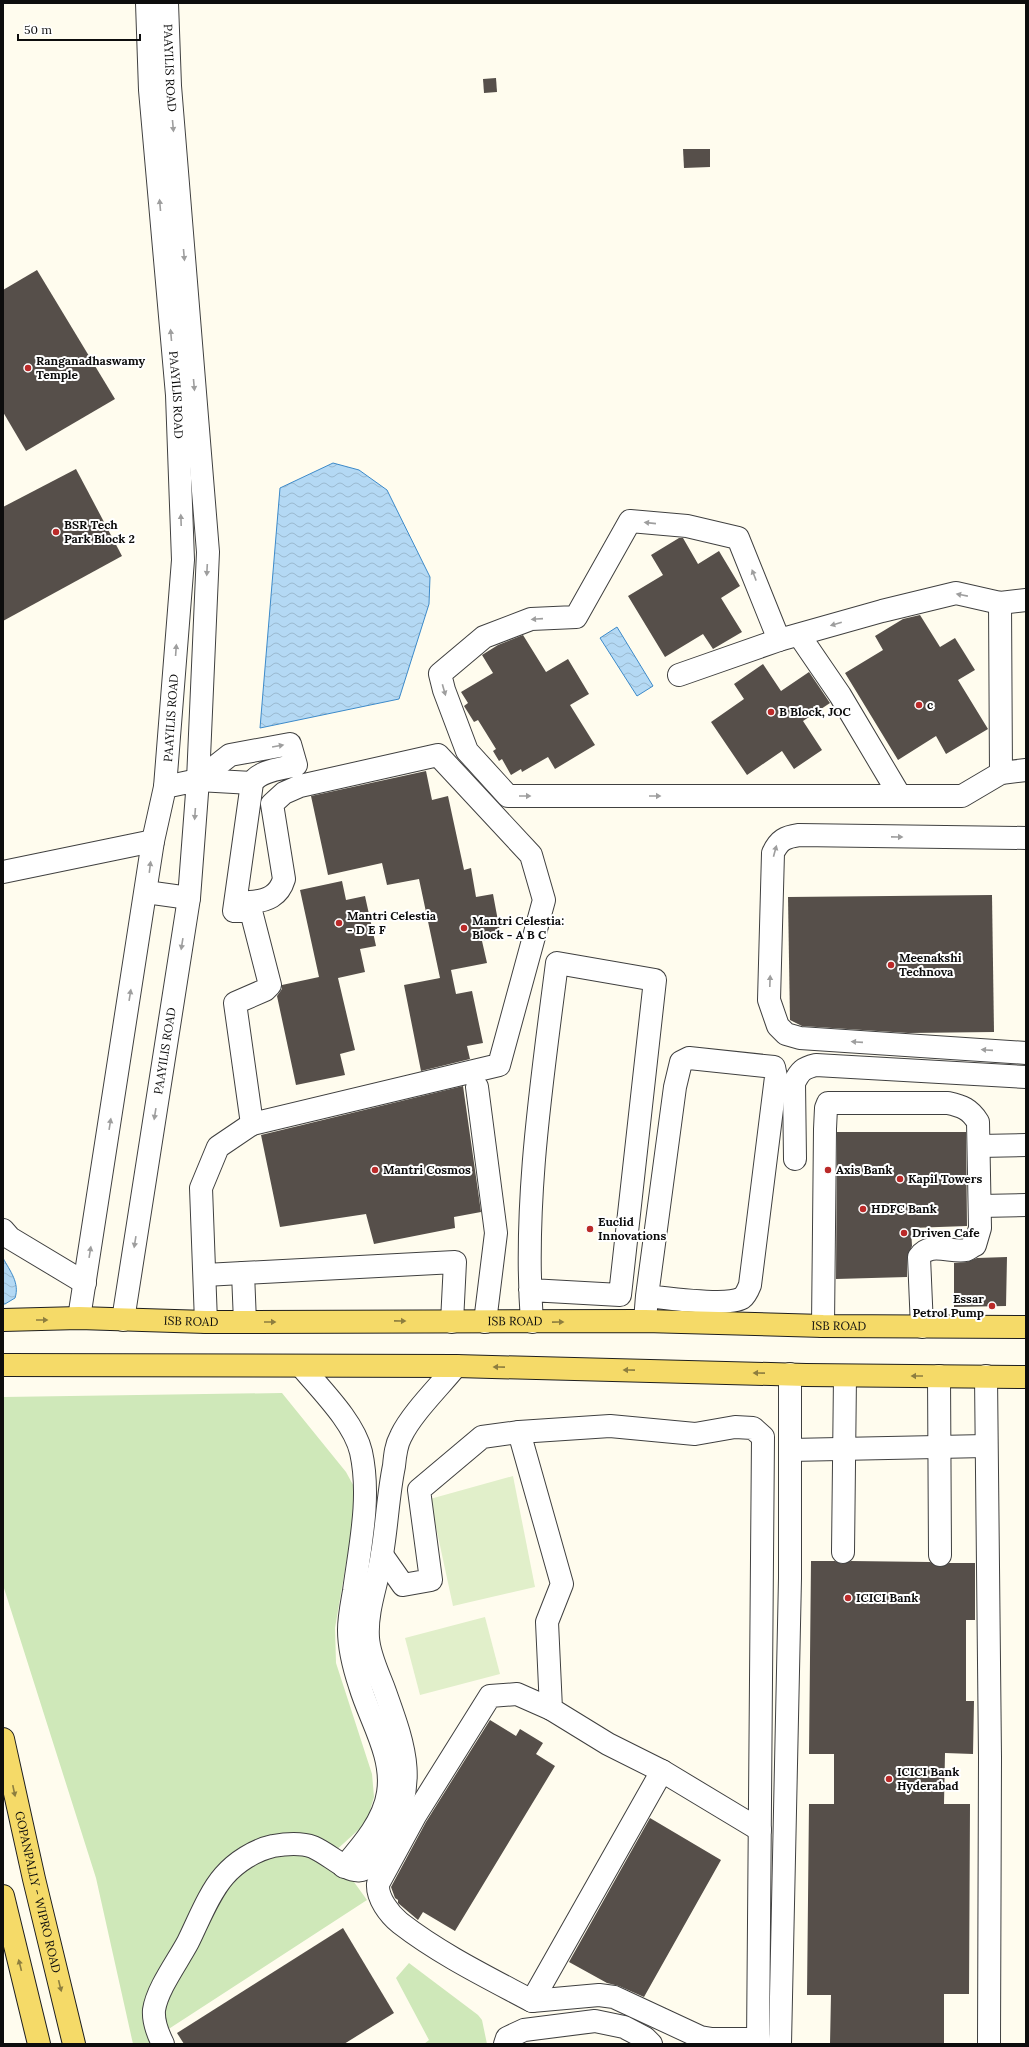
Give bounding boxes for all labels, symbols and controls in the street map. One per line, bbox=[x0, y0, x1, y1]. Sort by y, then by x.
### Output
scale bar bbox=[18, 16, 140, 42]
text: 50 m bbox=[24, 22, 52, 37]
street label: PAAYILIS ROAD bbox=[161, 24, 180, 112]
one-way arrow bbox=[170, 120, 177, 132]
one-way arrow bbox=[157, 199, 163, 211]
one-way arrow bbox=[180, 249, 187, 261]
one-way arrow bbox=[168, 329, 175, 341]
street label: PAAYILIS ROAD bbox=[166, 350, 187, 439]
place label: Ranganadhaswamy Temple bbox=[36, 353, 146, 382]
marker: Ranganadhaswamy Temple bbox=[23, 363, 33, 373]
one-way arrow bbox=[191, 379, 198, 391]
one-way arrow bbox=[178, 514, 185, 526]
place label: BSR Tech Park Block 2 bbox=[64, 517, 135, 546]
one-way arrow bbox=[644, 519, 656, 526]
marker: BSR Tech Park Block 2 bbox=[51, 527, 61, 537]
one-way arrow bbox=[203, 564, 210, 576]
one-way arrow bbox=[750, 568, 756, 580]
one-way arrow bbox=[956, 592, 968, 598]
one-way arrow bbox=[530, 616, 543, 622]
one-way arrow bbox=[830, 621, 842, 627]
one-way arrow bbox=[173, 644, 179, 656]
street label: PAAYILIS ROAD bbox=[160, 674, 181, 762]
one-way arrow bbox=[441, 684, 447, 696]
place label: c bbox=[927, 697, 934, 712]
marker: c bbox=[914, 700, 924, 710]
place label: B Block, JOC bbox=[779, 704, 851, 719]
marker: B Block, JOC bbox=[766, 707, 776, 717]
one-way arrow bbox=[272, 743, 284, 749]
one-way arrow bbox=[519, 793, 532, 799]
one-way arrow bbox=[649, 793, 662, 799]
one-way arrow bbox=[192, 808, 199, 820]
one-way arrow bbox=[891, 833, 903, 840]
one-way arrow bbox=[772, 845, 778, 857]
one-way arrow bbox=[147, 861, 153, 873]
place label: Mantri Celestia - D E F bbox=[347, 908, 437, 937]
place label: Mantri Celestia: Block - A B C bbox=[472, 913, 564, 942]
marker: Mantri Celestia - D E F bbox=[334, 918, 344, 928]
marker: Mantri Celestia: Block - A B C bbox=[459, 923, 469, 933]
one-way arrow bbox=[179, 938, 185, 950]
place label: Meenakshi Technova bbox=[899, 950, 962, 979]
marker: Meenakshi Technova bbox=[886, 960, 896, 970]
one-way arrow bbox=[767, 974, 773, 987]
one-way arrow bbox=[127, 989, 133, 1002]
street label: PAAYILIS ROAD bbox=[150, 1006, 179, 1096]
one-way arrow bbox=[851, 1039, 863, 1046]
one-way arrow bbox=[981, 1047, 993, 1054]
one-way arrow bbox=[152, 1108, 158, 1120]
one-way arrow bbox=[107, 1118, 113, 1130]
place label: Mantri Cosmos bbox=[383, 1162, 471, 1177]
place label: Axis Bank bbox=[836, 1162, 892, 1177]
marker: Mantri Cosmos bbox=[370, 1165, 380, 1175]
marker: Axis Bank bbox=[823, 1165, 833, 1175]
place label: Kapil Towers bbox=[908, 1171, 982, 1186]
marker: Kapil Towers bbox=[895, 1174, 905, 1184]
place label: HDFC Bank bbox=[871, 1201, 937, 1216]
marker: HDFC Bank bbox=[858, 1204, 868, 1214]
place label: Euclid Innovations bbox=[598, 1214, 667, 1243]
marker: Euclid Innovations bbox=[585, 1224, 595, 1234]
place label: Driven Cafe bbox=[912, 1225, 980, 1240]
marker: Driven Cafe bbox=[899, 1228, 909, 1238]
one-way arrow bbox=[132, 1236, 138, 1248]
one-way arrow bbox=[87, 1246, 93, 1258]
place label: Essar Petrol Pump bbox=[913, 1291, 984, 1320]
marker: Essar Petrol Pump bbox=[987, 1301, 997, 1311]
street label: ISB ROAD bbox=[163, 1313, 218, 1329]
street label: ISB ROAD bbox=[487, 1313, 542, 1328]
one-way arrow bbox=[36, 1317, 49, 1323]
one-way arrow bbox=[394, 1318, 407, 1324]
street label: ISB ROAD bbox=[811, 1318, 866, 1333]
one-way arrow bbox=[264, 1319, 277, 1325]
one-way arrow bbox=[552, 1319, 565, 1325]
one-way arrow bbox=[492, 1364, 505, 1370]
one-way arrow bbox=[622, 1367, 635, 1373]
one-way arrow bbox=[752, 1370, 765, 1376]
one-way arrow bbox=[910, 1373, 923, 1379]
place label: ICICI Bank bbox=[856, 1590, 918, 1605]
marker: ICICI Bank bbox=[843, 1593, 853, 1603]
place label: ICICI Bank Hyderabad bbox=[897, 1764, 959, 1793]
marker: ICICI Bank Hyderabad bbox=[884, 1774, 894, 1784]
one-way arrow bbox=[12, 1785, 18, 1797]
street label: GOPANPALLY - WIPRO ROAD bbox=[12, 1810, 65, 1975]
one-way arrow bbox=[17, 1959, 23, 1971]
one-way arrow bbox=[57, 1980, 63, 1992]

